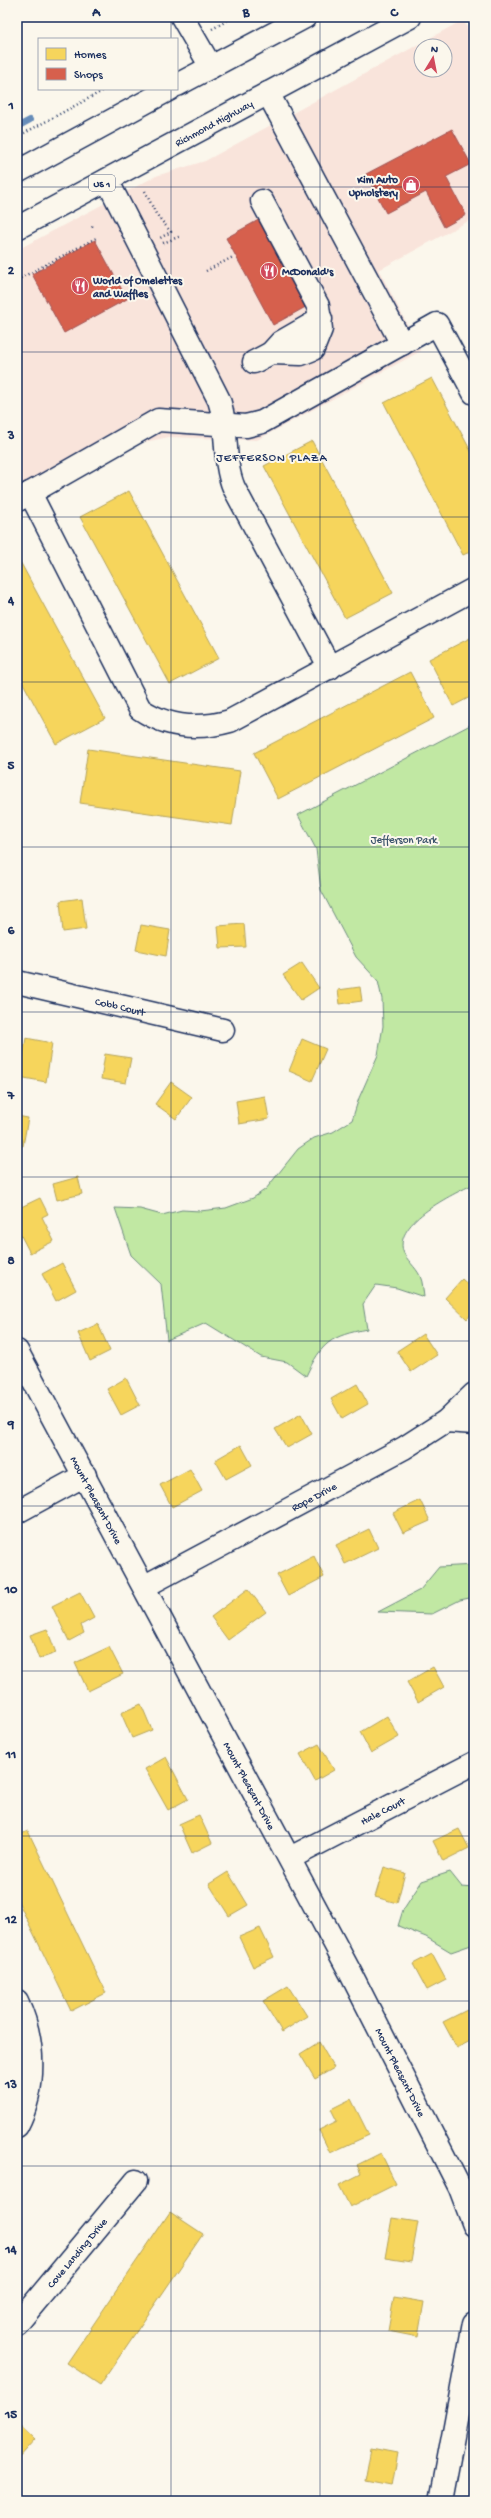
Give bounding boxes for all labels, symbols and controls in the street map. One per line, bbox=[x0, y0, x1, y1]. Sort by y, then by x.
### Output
text: A bbox=[91, 6, 101, 21]
text: B bbox=[242, 6, 251, 21]
text: C bbox=[389, 6, 399, 21]
legend bbox=[38, 38, 178, 90]
north arrow bbox=[413, 38, 453, 78]
text: N bbox=[430, 44, 439, 57]
text: Homes bbox=[74, 49, 107, 63]
text: Shops bbox=[74, 69, 103, 83]
street label: Richmond Highway bbox=[173, 98, 256, 150]
text: 1 bbox=[7, 99, 14, 114]
place label: Kim Auto Upholstery bbox=[349, 174, 399, 200]
road number: US 1 bbox=[89, 175, 115, 191]
shop icon: Kim Auto Upholstery bbox=[401, 175, 421, 195]
restaurant icon: McDonald's bbox=[259, 261, 279, 281]
text: 2 bbox=[8, 264, 15, 279]
place label: McDonald's bbox=[282, 267, 334, 279]
place label: World of Omelettes and Waffles bbox=[92, 275, 183, 301]
restaurant icon: World of Omelettes and Waffles bbox=[70, 276, 90, 296]
text: 3 bbox=[7, 429, 15, 444]
district label: JEFFERSON PLAZA bbox=[216, 452, 328, 466]
text: 4 bbox=[7, 594, 15, 609]
text: 5 bbox=[8, 759, 15, 774]
park label: Jefferson Park bbox=[371, 834, 438, 847]
text: 6 bbox=[8, 924, 15, 939]
street label: Cobb Court bbox=[93, 996, 148, 1020]
text: 7 bbox=[7, 1089, 16, 1104]
text: 8 bbox=[7, 1254, 15, 1269]
text: 9 bbox=[7, 1418, 15, 1433]
street label: Mount Pleasant Drive bbox=[67, 1455, 124, 1547]
street label: Rope Drive bbox=[290, 1481, 339, 1515]
text: 10 bbox=[4, 1583, 18, 1598]
street label: Mount Pleasant Drive bbox=[220, 1741, 277, 1833]
text: 11 bbox=[5, 1748, 16, 1763]
street label: Hale Court bbox=[359, 1795, 409, 1828]
text: 12 bbox=[4, 1913, 17, 1928]
street label: Mount Pleasant Drive bbox=[372, 2027, 427, 2120]
text: 13 bbox=[4, 2078, 17, 2093]
street label: Cove Landing Drive bbox=[46, 2216, 111, 2291]
text: 14 bbox=[4, 2243, 18, 2258]
text: 15 bbox=[4, 2408, 17, 2423]

